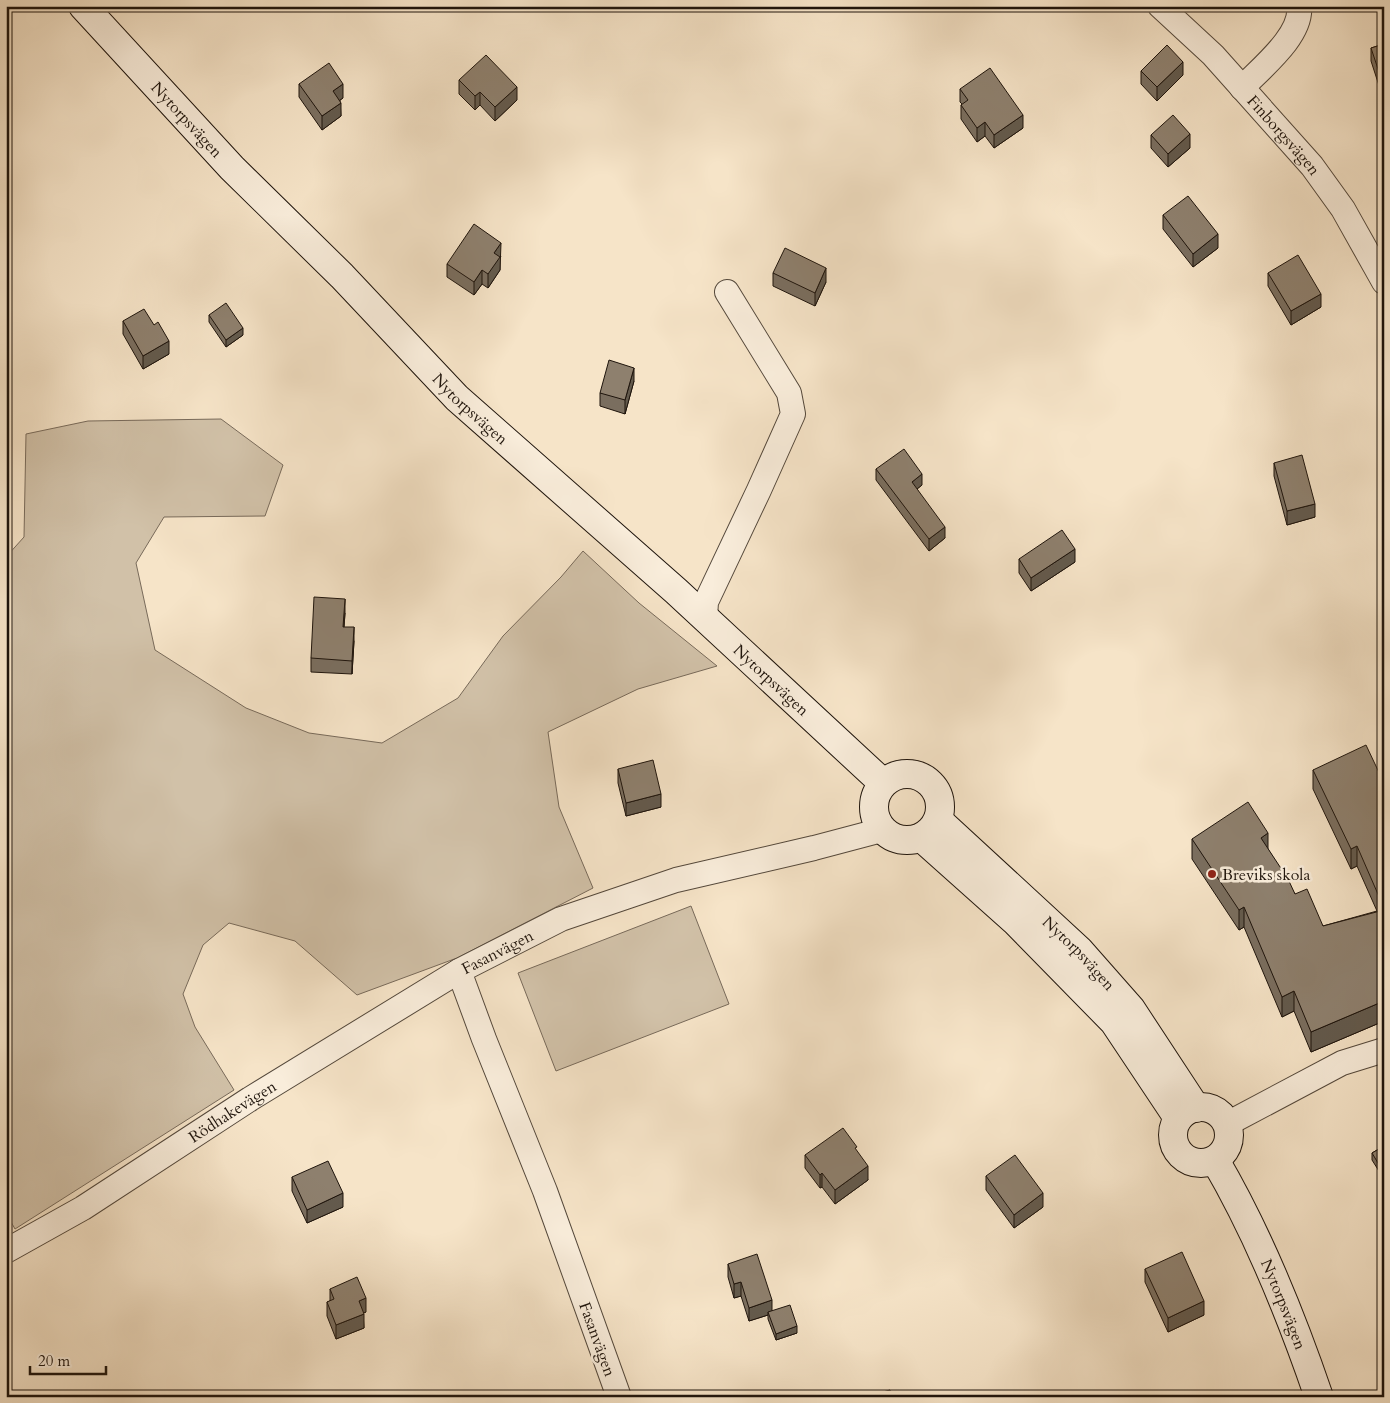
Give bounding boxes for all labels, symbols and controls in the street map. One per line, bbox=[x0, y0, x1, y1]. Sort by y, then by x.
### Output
street label: Nytorpsvägen bbox=[146, 77, 227, 163]
street label: Finborgsvägen bbox=[1242, 91, 1325, 180]
street label: Nytorpsvägen bbox=[427, 369, 512, 450]
street label: Nytorpsvägen bbox=[728, 640, 813, 721]
place label: Breviks skola bbox=[1222, 864, 1310, 886]
marker: Breviks skola bbox=[1206, 868, 1218, 880]
street label: Nytorpsvägen bbox=[1037, 912, 1120, 996]
street label: Fasanvägen bbox=[458, 925, 537, 980]
street label: Rödhakevägen bbox=[184, 1076, 281, 1148]
street label: Nytorpsvägen bbox=[1255, 1256, 1311, 1353]
street label: Fasanvägen bbox=[573, 1299, 621, 1380]
scale bar bbox=[30, 1343, 106, 1375]
text: 20 m bbox=[38, 1351, 70, 1371]

